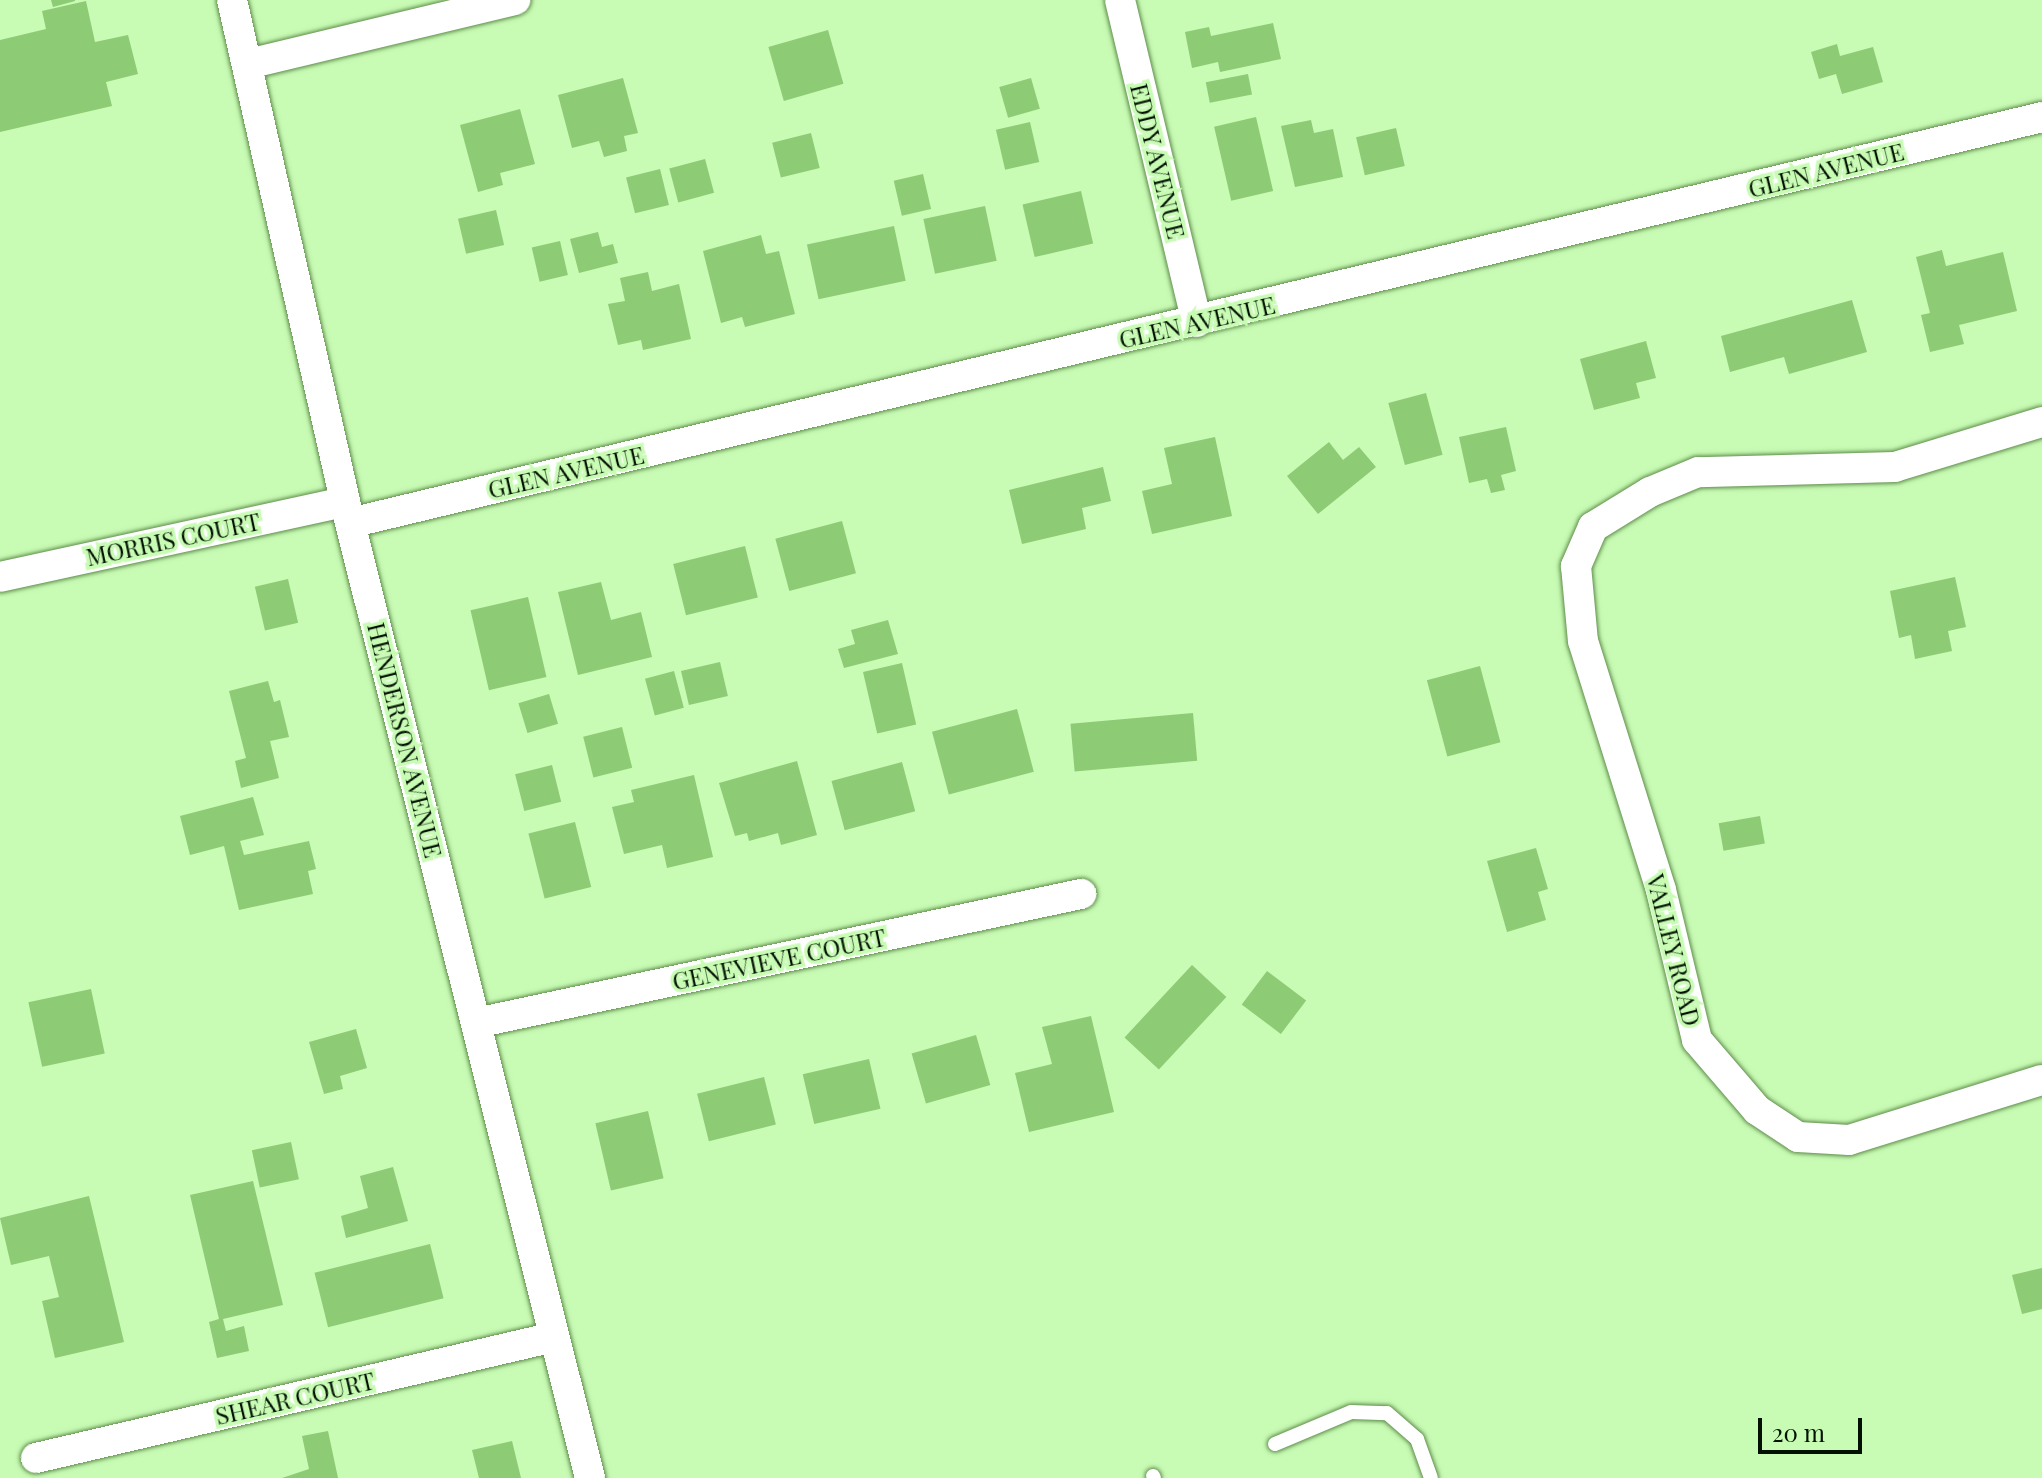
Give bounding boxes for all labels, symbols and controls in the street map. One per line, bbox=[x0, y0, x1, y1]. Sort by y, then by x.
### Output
street label: EDDY AVENUE bbox=[1125, 80, 1191, 242]
street label: GLEN AVENUE bbox=[1745, 137, 1907, 203]
street label: GLEN AVENUE bbox=[1116, 290, 1278, 354]
street label: GLEN AVENUE bbox=[485, 440, 647, 504]
street label: MORRIS COURT bbox=[83, 506, 263, 572]
street label: HENDERSON AVENUE bbox=[362, 619, 448, 861]
street label: VALLEY ROAD bbox=[1641, 871, 1707, 1029]
street label: GENEVIEVE COURT bbox=[670, 922, 888, 996]
street label: SHEAR COURT bbox=[212, 1366, 378, 1430]
scale bar bbox=[1762, 1402, 1866, 1452]
text: 20 m bbox=[1772, 1416, 1825, 1448]

